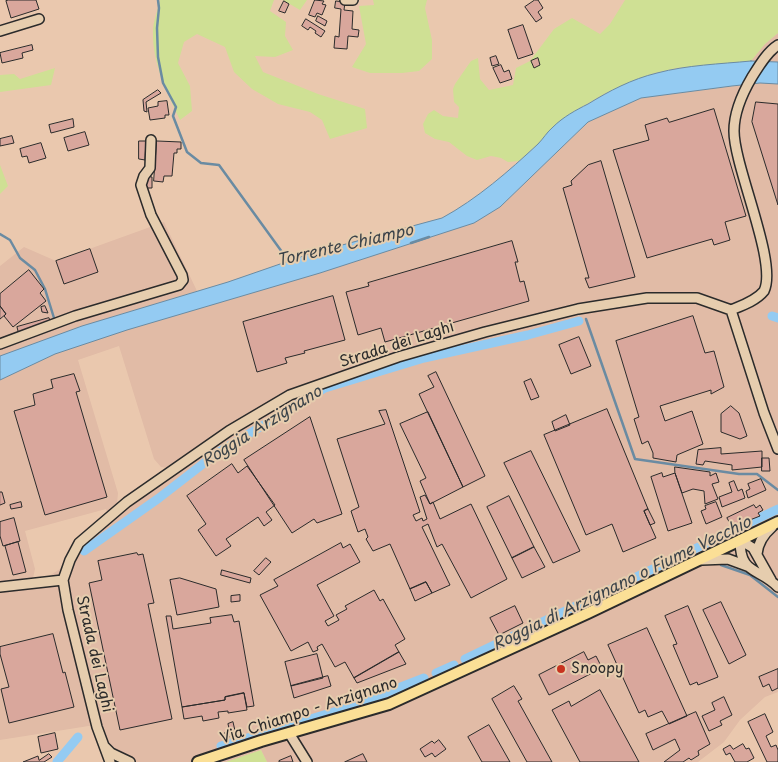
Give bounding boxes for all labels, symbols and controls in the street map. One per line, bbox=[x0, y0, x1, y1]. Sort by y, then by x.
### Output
water label: Torrente Chiampo bbox=[275, 221, 415, 271]
street label: Strada dei Laghi bbox=[337, 318, 457, 372]
water label: Roggia Arzignano bbox=[199, 382, 325, 472]
water label: Roggia di Arzignano o Fiume Vecchio bbox=[490, 513, 754, 655]
street label: Strada dei Laghi bbox=[72, 594, 116, 714]
place label: Snoopy bbox=[571, 660, 623, 678]
marker: Snoopy bbox=[555, 663, 567, 675]
street label: Via Chiampo - Arzignano bbox=[218, 674, 400, 748]

